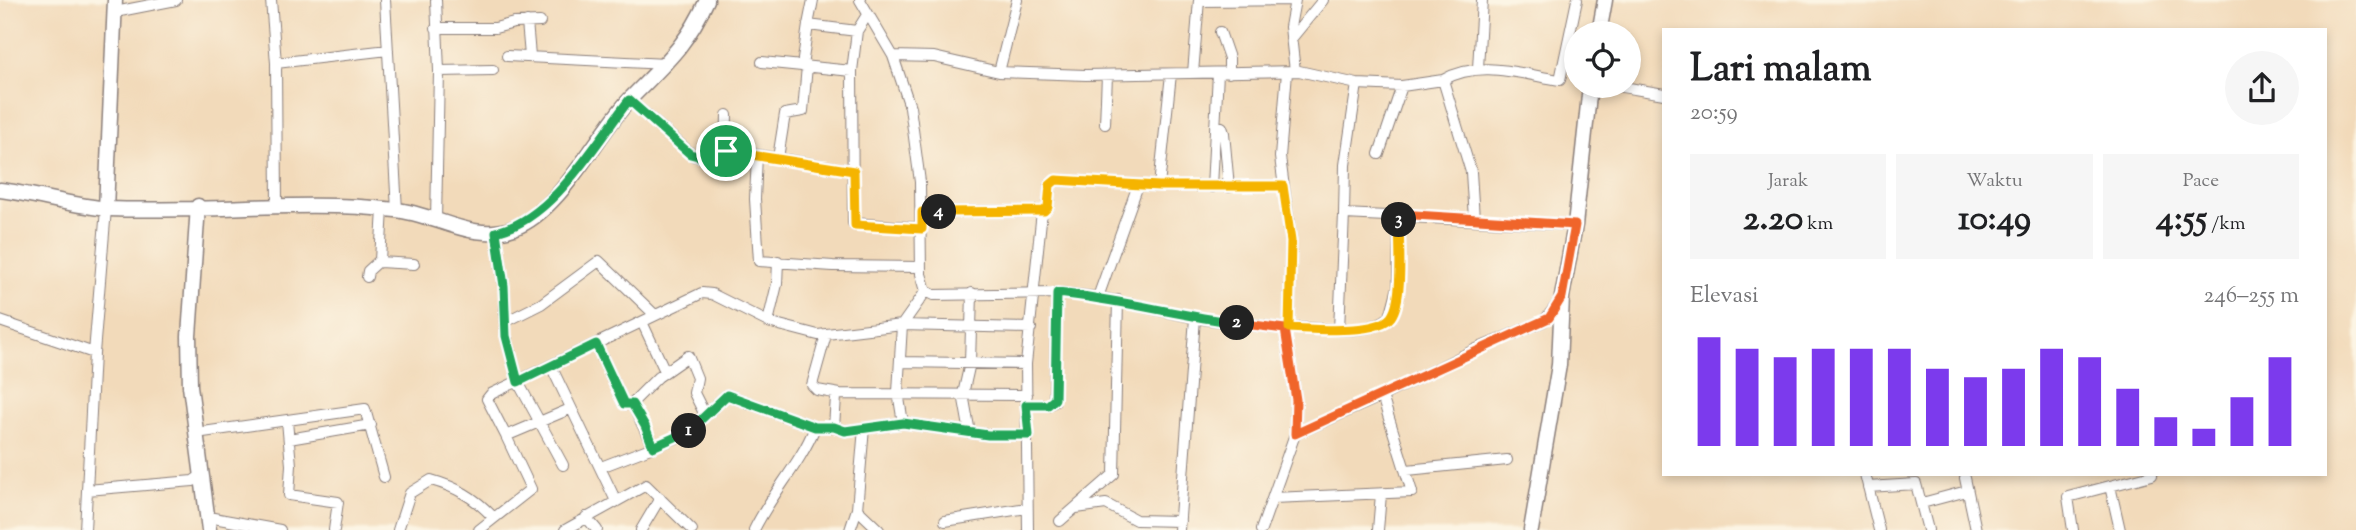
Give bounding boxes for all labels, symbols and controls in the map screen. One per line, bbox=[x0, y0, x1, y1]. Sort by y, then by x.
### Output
map controls bbox=[1564, 21, 1641, 98]
button: locate bbox=[1564, 21, 1641, 98]
text: Lari malam bbox=[1690, 44, 1872, 98]
button: share bbox=[2225, 51, 2299, 125]
text: 20:59 bbox=[1690, 97, 1738, 130]
pin bbox=[696, 121, 756, 181]
icon: arrive bbox=[707, 132, 745, 170]
text: Jarak bbox=[1768, 168, 1808, 195]
text: Waktu bbox=[1966, 168, 2023, 195]
text: Pace bbox=[2183, 168, 2219, 195]
pin: 4 bbox=[922, 194, 956, 230]
text: 2.20 bbox=[1743, 195, 1803, 246]
text: 10:49 bbox=[1958, 195, 2031, 246]
text: 4:55 bbox=[2156, 195, 2207, 246]
text: 4 bbox=[934, 198, 943, 225]
pin: 3 bbox=[1382, 202, 1416, 238]
text: 3 bbox=[1395, 206, 1402, 233]
text: km bbox=[1803, 211, 1833, 238]
text: /km bbox=[2207, 211, 2246, 238]
text: Elevasi bbox=[1690, 280, 1759, 313]
text: 246–255 m bbox=[2204, 280, 2299, 313]
pin: 2 bbox=[1220, 306, 1254, 340]
text: 2 bbox=[1232, 309, 1241, 336]
pin: 1 bbox=[672, 414, 706, 448]
text: 1 bbox=[685, 417, 692, 444]

